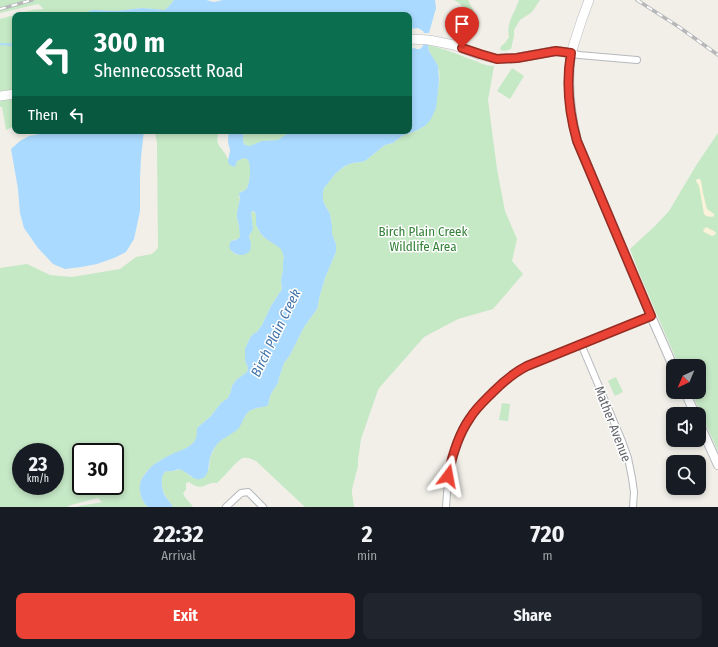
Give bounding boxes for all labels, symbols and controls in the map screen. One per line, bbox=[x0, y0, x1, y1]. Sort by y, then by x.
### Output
pin bbox=[445, 7.0, 479, 48]
icon: arrive bbox=[451, 13, 473, 35]
text: 300 m bbox=[94, 26, 165, 59]
icon: left bbox=[28, 28, 80, 80]
text: Shennecossett Road bbox=[94, 60, 243, 82]
icon: left bbox=[66, 104, 88, 126]
text: Then bbox=[28, 106, 58, 124]
park label: Birch Plain Creek Wildlife Area bbox=[378, 224, 468, 254]
water label: Birch Plain Creek bbox=[247, 286, 305, 380]
north arrow bbox=[666, 359, 706, 399]
map controls bbox=[666, 359, 706, 495]
street label: Mather Avenue bbox=[592, 384, 634, 464]
button: sound bbox=[666, 407, 706, 447]
speed limit sign: 30 bbox=[72, 443, 124, 495]
text: 23 bbox=[29, 452, 47, 476]
position arrow bbox=[427, 455, 469, 497]
button: search bbox=[666, 455, 706, 495]
text: km/h bbox=[27, 473, 49, 485]
text: 22:32 bbox=[153, 520, 204, 548]
text: 2 bbox=[361, 520, 373, 548]
text: 720 bbox=[530, 520, 565, 548]
text: Arrival bbox=[161, 548, 196, 563]
text: min bbox=[357, 548, 377, 563]
text: m bbox=[543, 548, 553, 563]
button: Exit bbox=[16, 593, 355, 639]
button: Share bbox=[363, 593, 702, 639]

